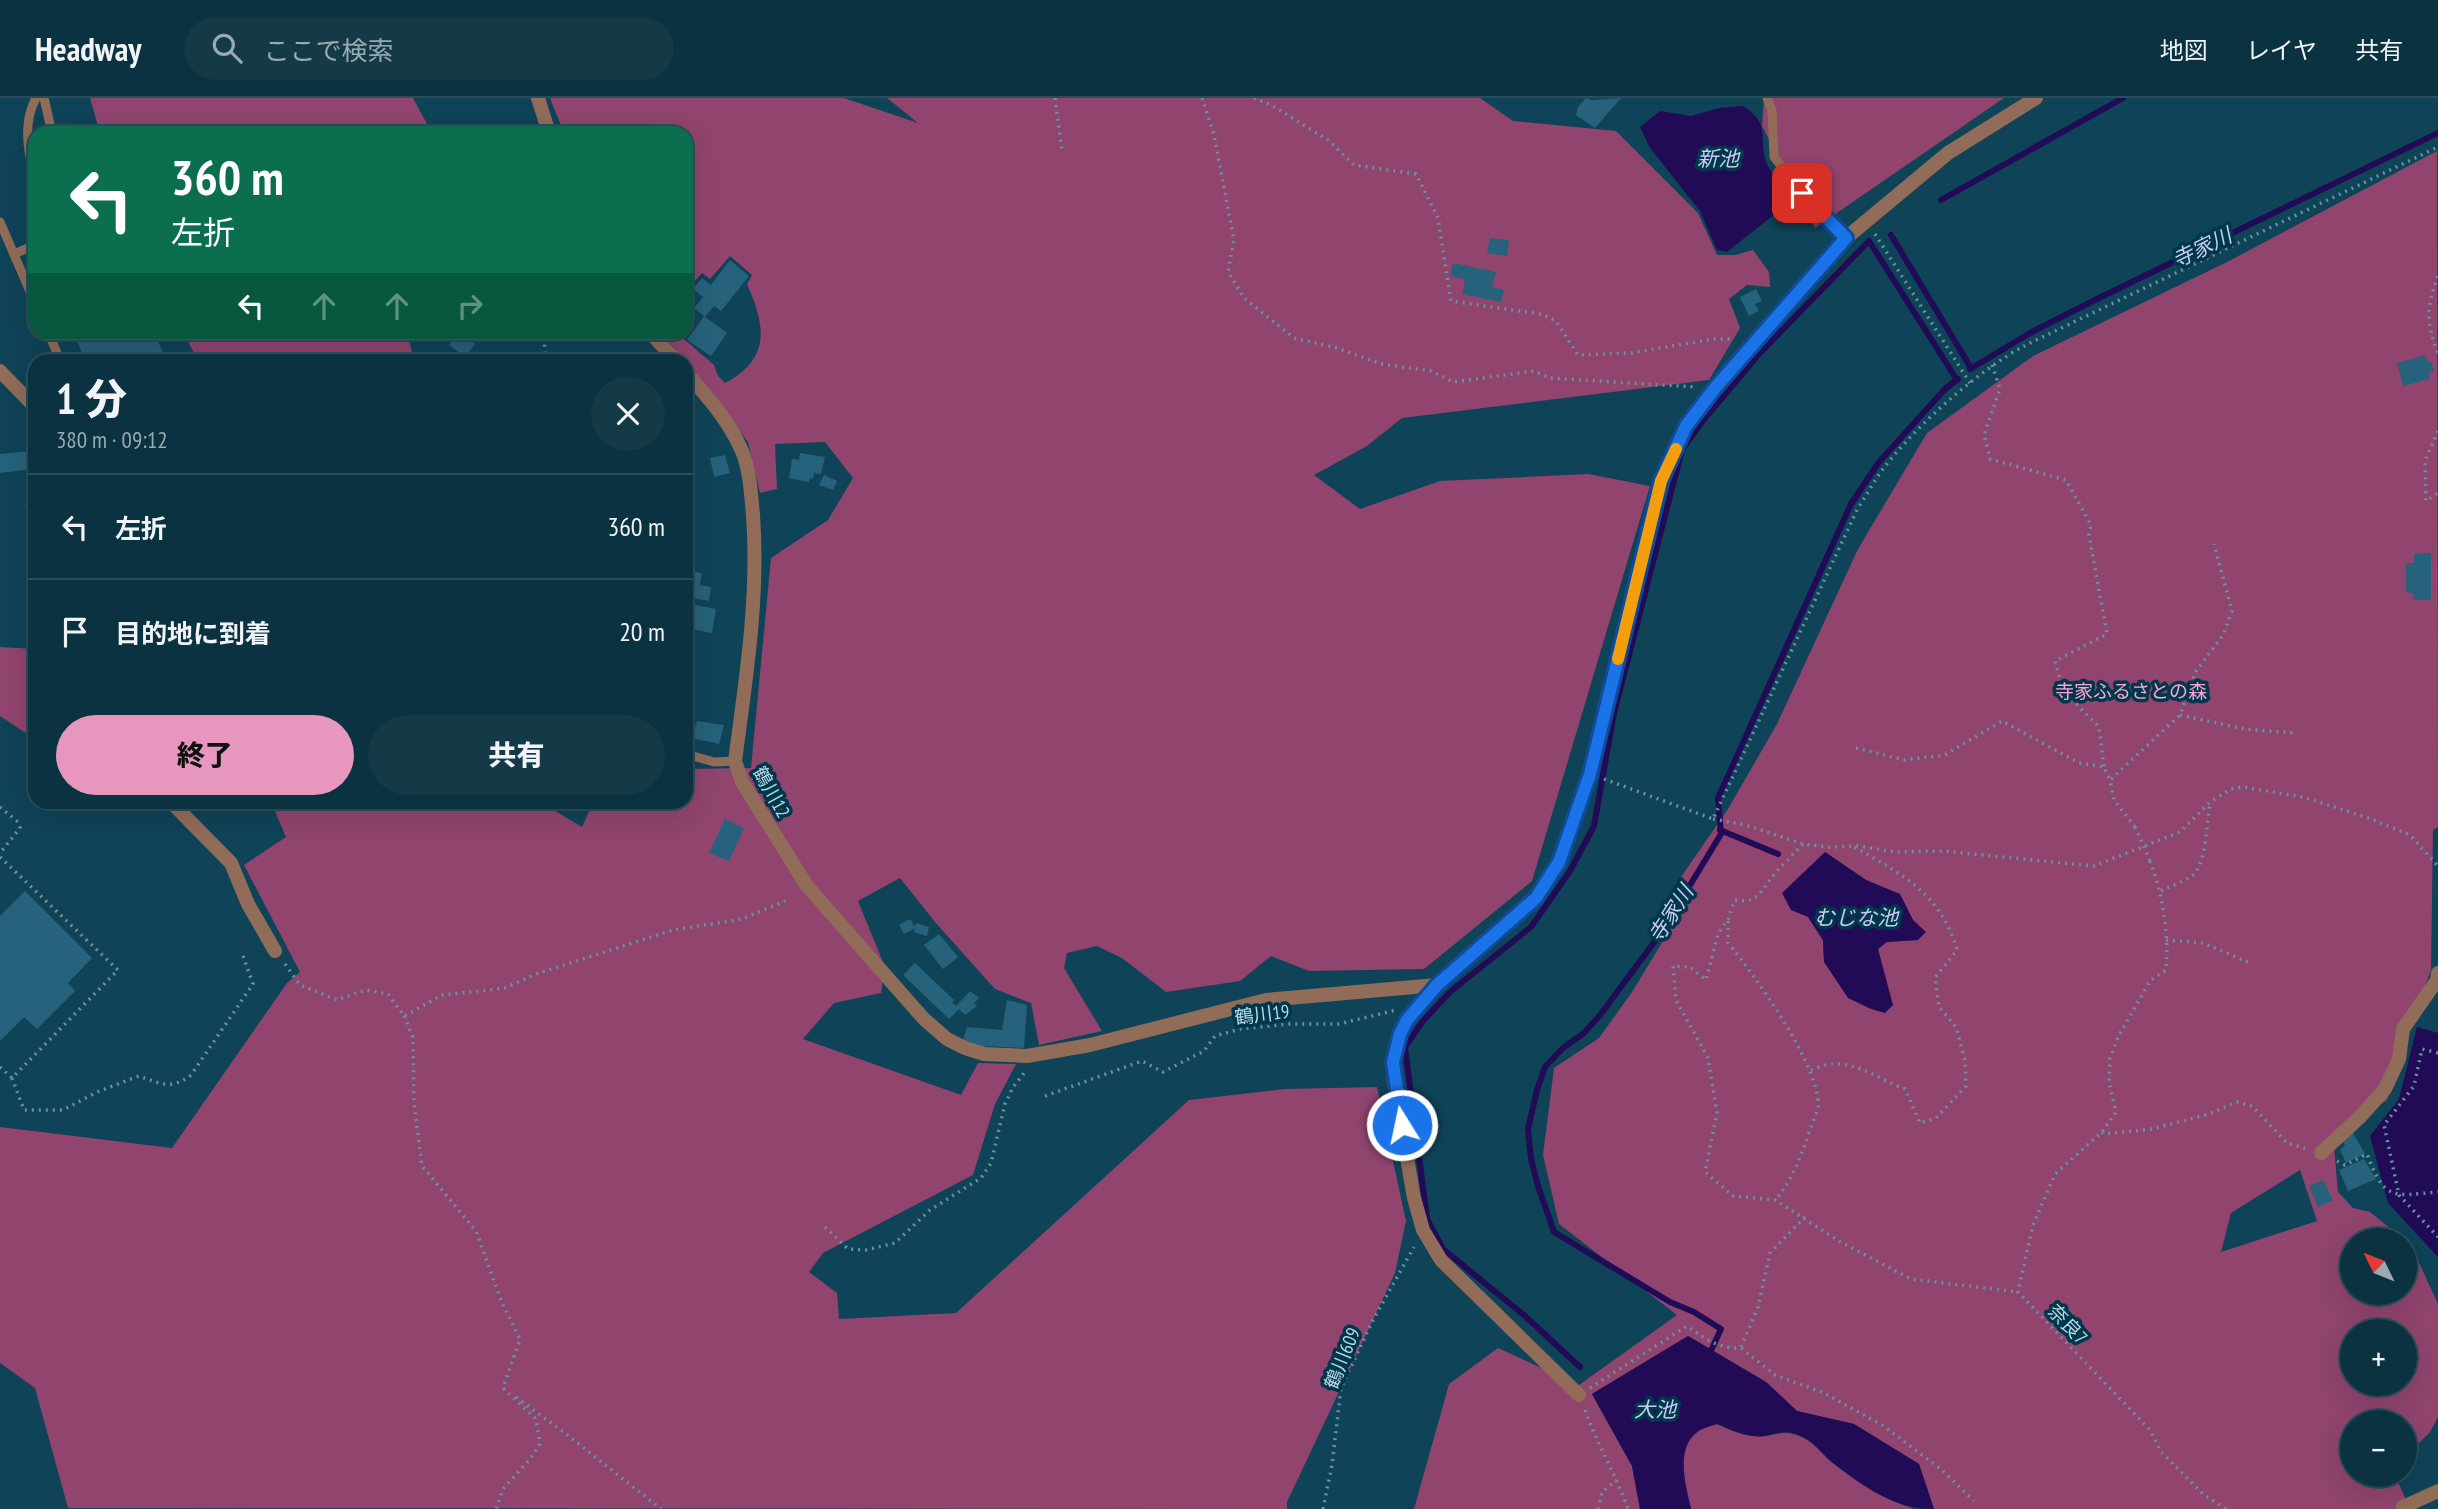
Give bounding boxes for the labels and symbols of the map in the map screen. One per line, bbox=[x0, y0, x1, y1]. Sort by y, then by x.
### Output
water label: 新池 bbox=[1697, 145, 1741, 172]
pin bbox=[1772, 163, 1832, 223]
water label: 寺家川 bbox=[2168, 221, 2238, 273]
park label: 寺家ふるさとの森 bbox=[2055, 679, 2207, 703]
street label: 鶴川12 bbox=[748, 762, 796, 822]
water label: 寺家川 bbox=[1642, 878, 1700, 947]
water label: むじな池 bbox=[1814, 904, 1900, 931]
street label: 鶴川19 bbox=[1233, 999, 1291, 1029]
position arrow bbox=[1365, 1088, 1439, 1162]
north arrow bbox=[2340, 1228, 2417, 1306]
street label: 奈良7 bbox=[2043, 1299, 2093, 1349]
street label: 鶴川609 bbox=[1319, 1324, 1365, 1392]
water label: 大池 bbox=[1634, 1396, 1678, 1423]

